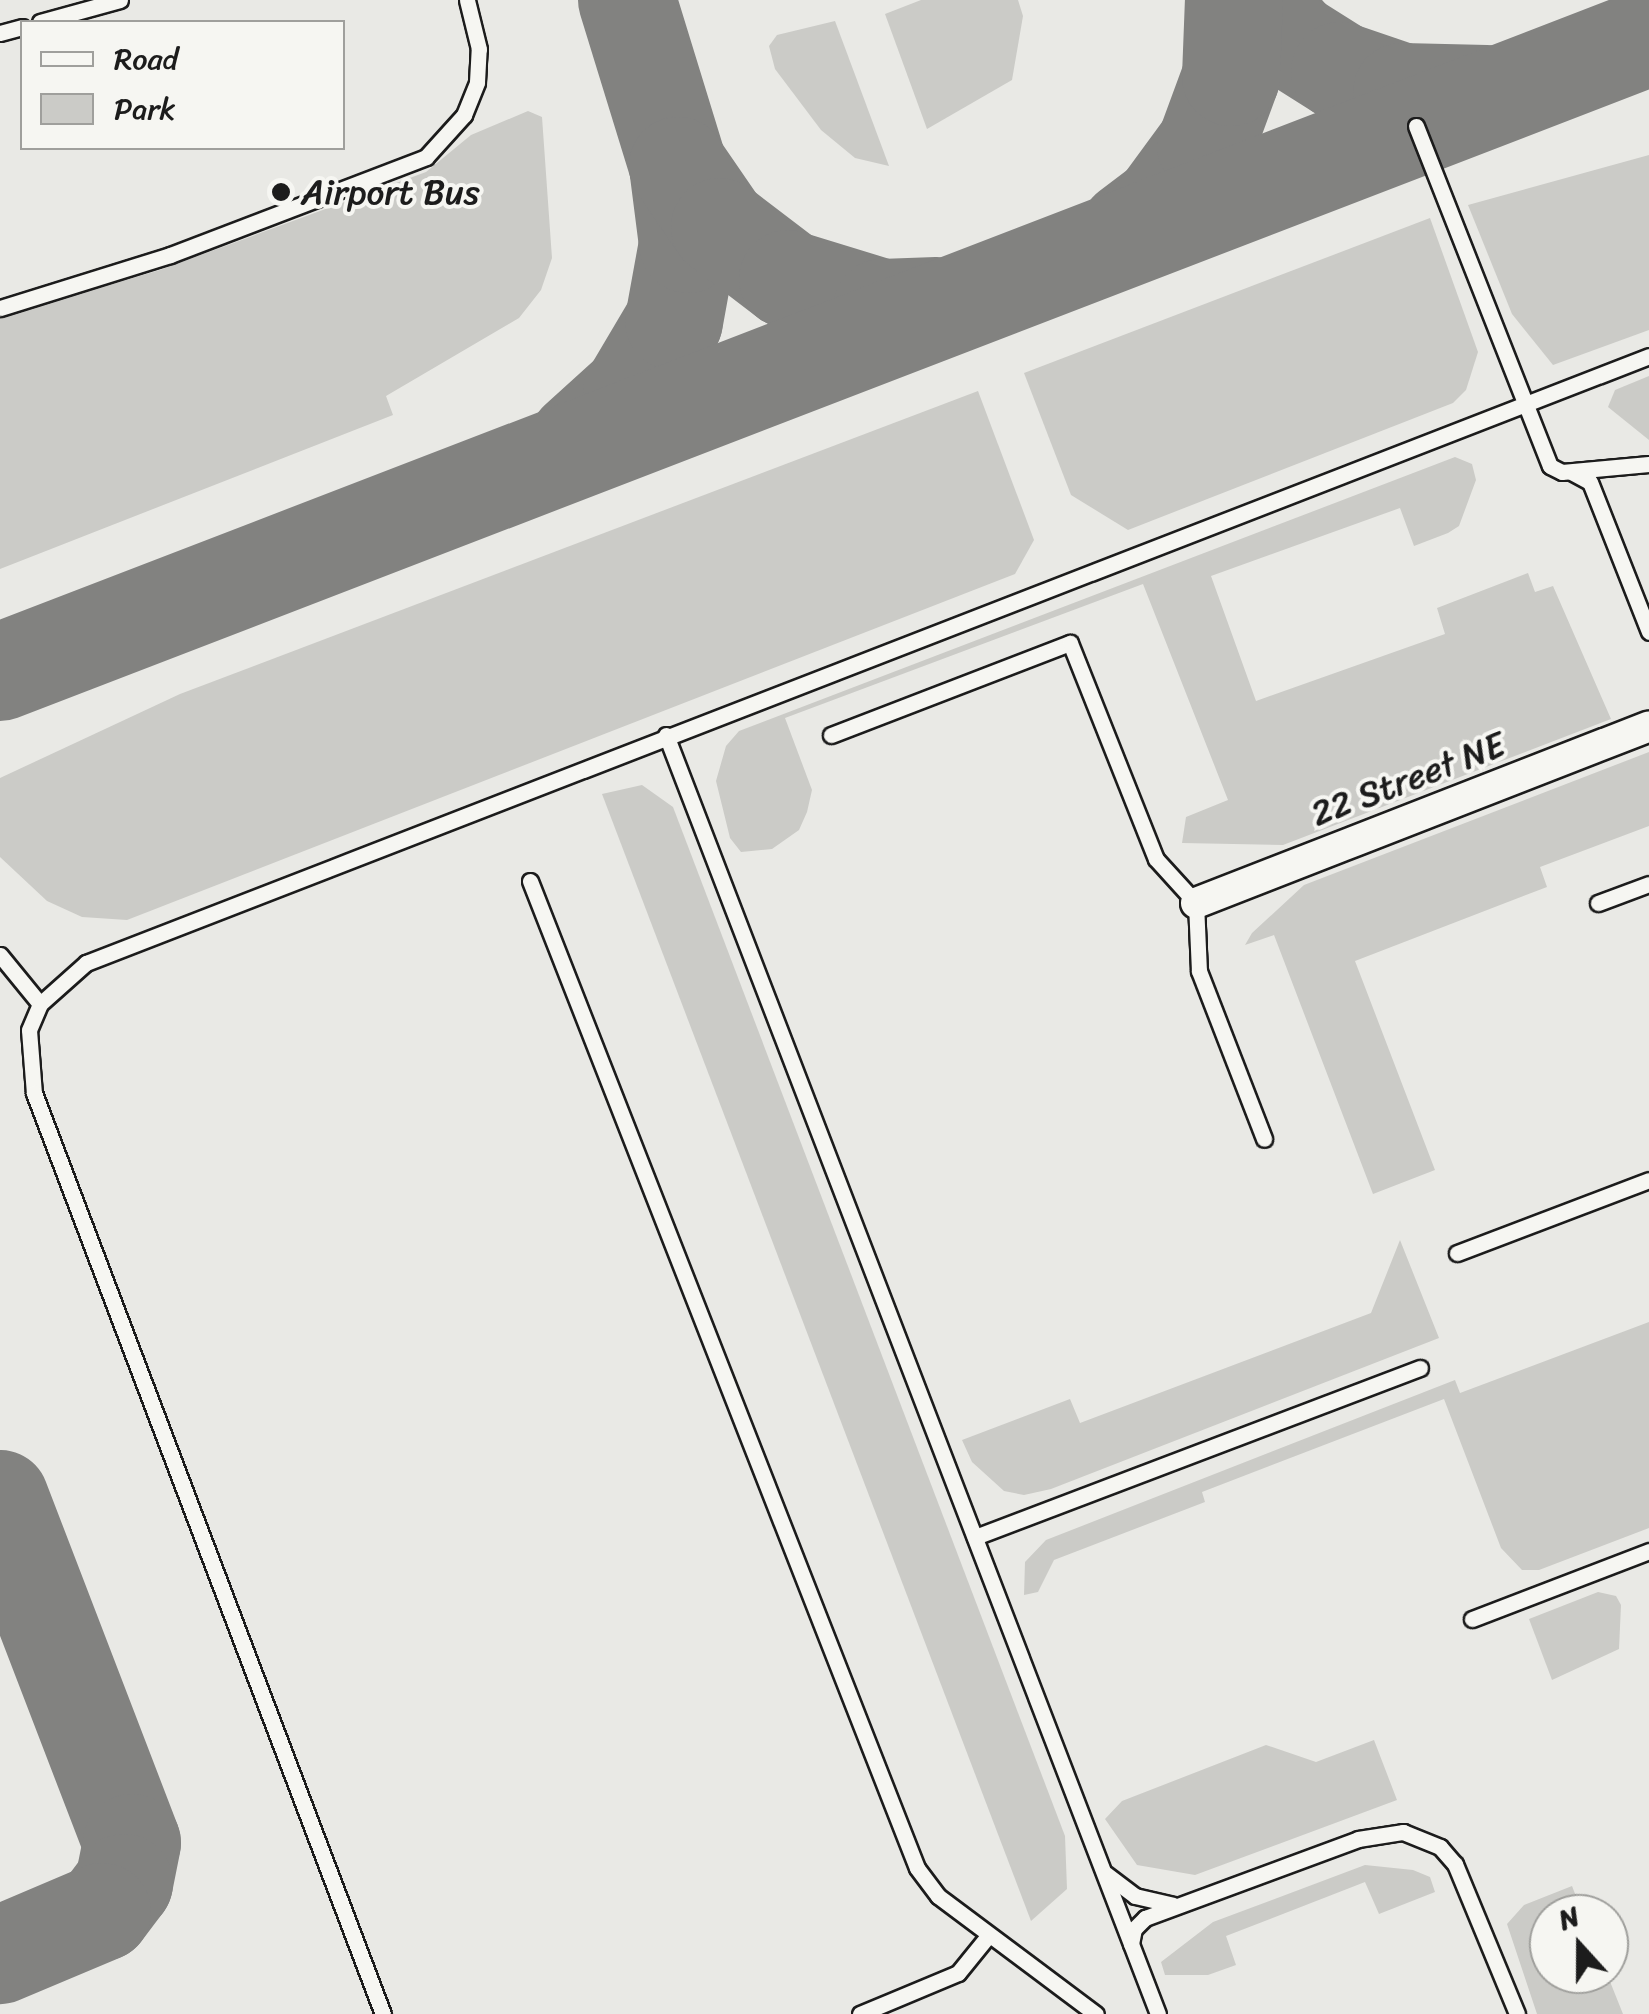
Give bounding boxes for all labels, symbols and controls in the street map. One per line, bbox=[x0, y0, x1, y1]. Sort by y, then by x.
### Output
legend bbox=[20, 20, 345, 150]
text: Road bbox=[114, 32, 178, 86]
text: Park bbox=[114, 82, 176, 136]
place label: Airport Bus bbox=[301, 171, 480, 213]
marker: Airport Bus bbox=[270, 181, 292, 203]
street label: 22 Street NE bbox=[1305, 723, 1511, 835]
text: N bbox=[1551, 1891, 1587, 1944]
north arrow bbox=[1529, 1894, 1629, 1994]

